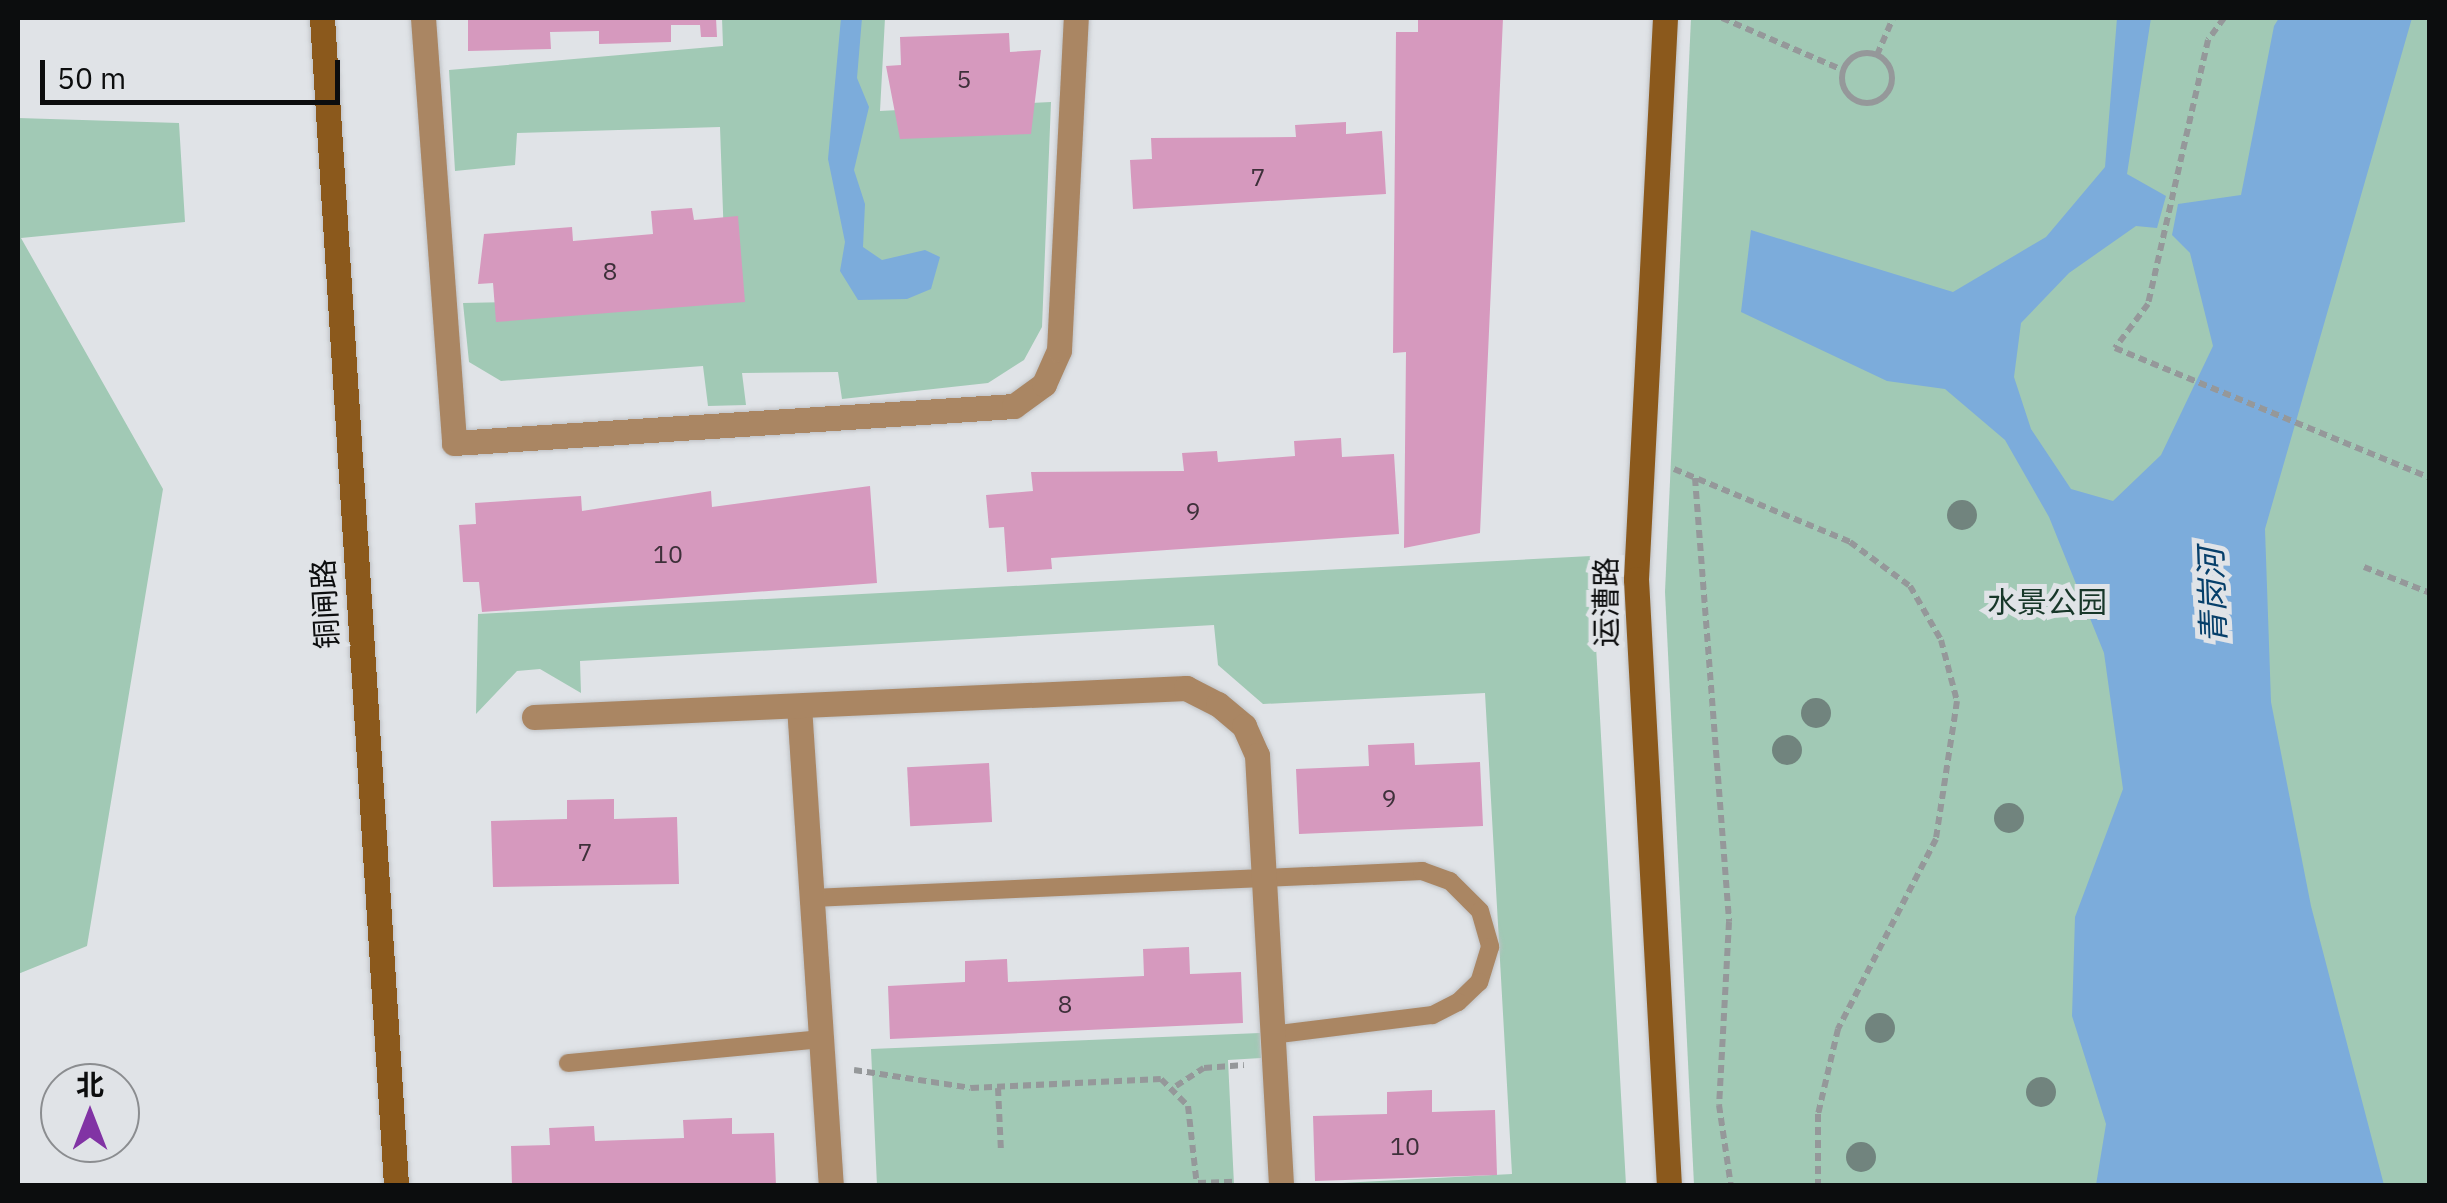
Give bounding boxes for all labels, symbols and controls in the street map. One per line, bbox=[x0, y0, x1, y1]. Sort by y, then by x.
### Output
scale bar bbox=[45, 40, 345, 102]
text: 50 m bbox=[57, 58, 126, 97]
house number: 5 bbox=[957, 64, 971, 94]
house number: 7 bbox=[1251, 162, 1265, 192]
house number: 8 bbox=[603, 256, 617, 286]
house number: 9 bbox=[1186, 496, 1200, 526]
house number: 10 bbox=[653, 539, 683, 569]
water label: 青岗河 bbox=[2191, 547, 2233, 645]
street label: 运漕路 bbox=[1588, 557, 1624, 647]
street label: 铜闸路 bbox=[305, 558, 345, 650]
park label: 水景公园 bbox=[1987, 584, 2107, 620]
house number: 9 bbox=[1382, 783, 1396, 813]
house number: 7 bbox=[578, 837, 592, 867]
house number: 8 bbox=[1058, 989, 1072, 1019]
north arrow bbox=[40, 1063, 140, 1163]
text: 北 bbox=[76, 1066, 104, 1103]
house number: 10 bbox=[1390, 1131, 1420, 1161]

